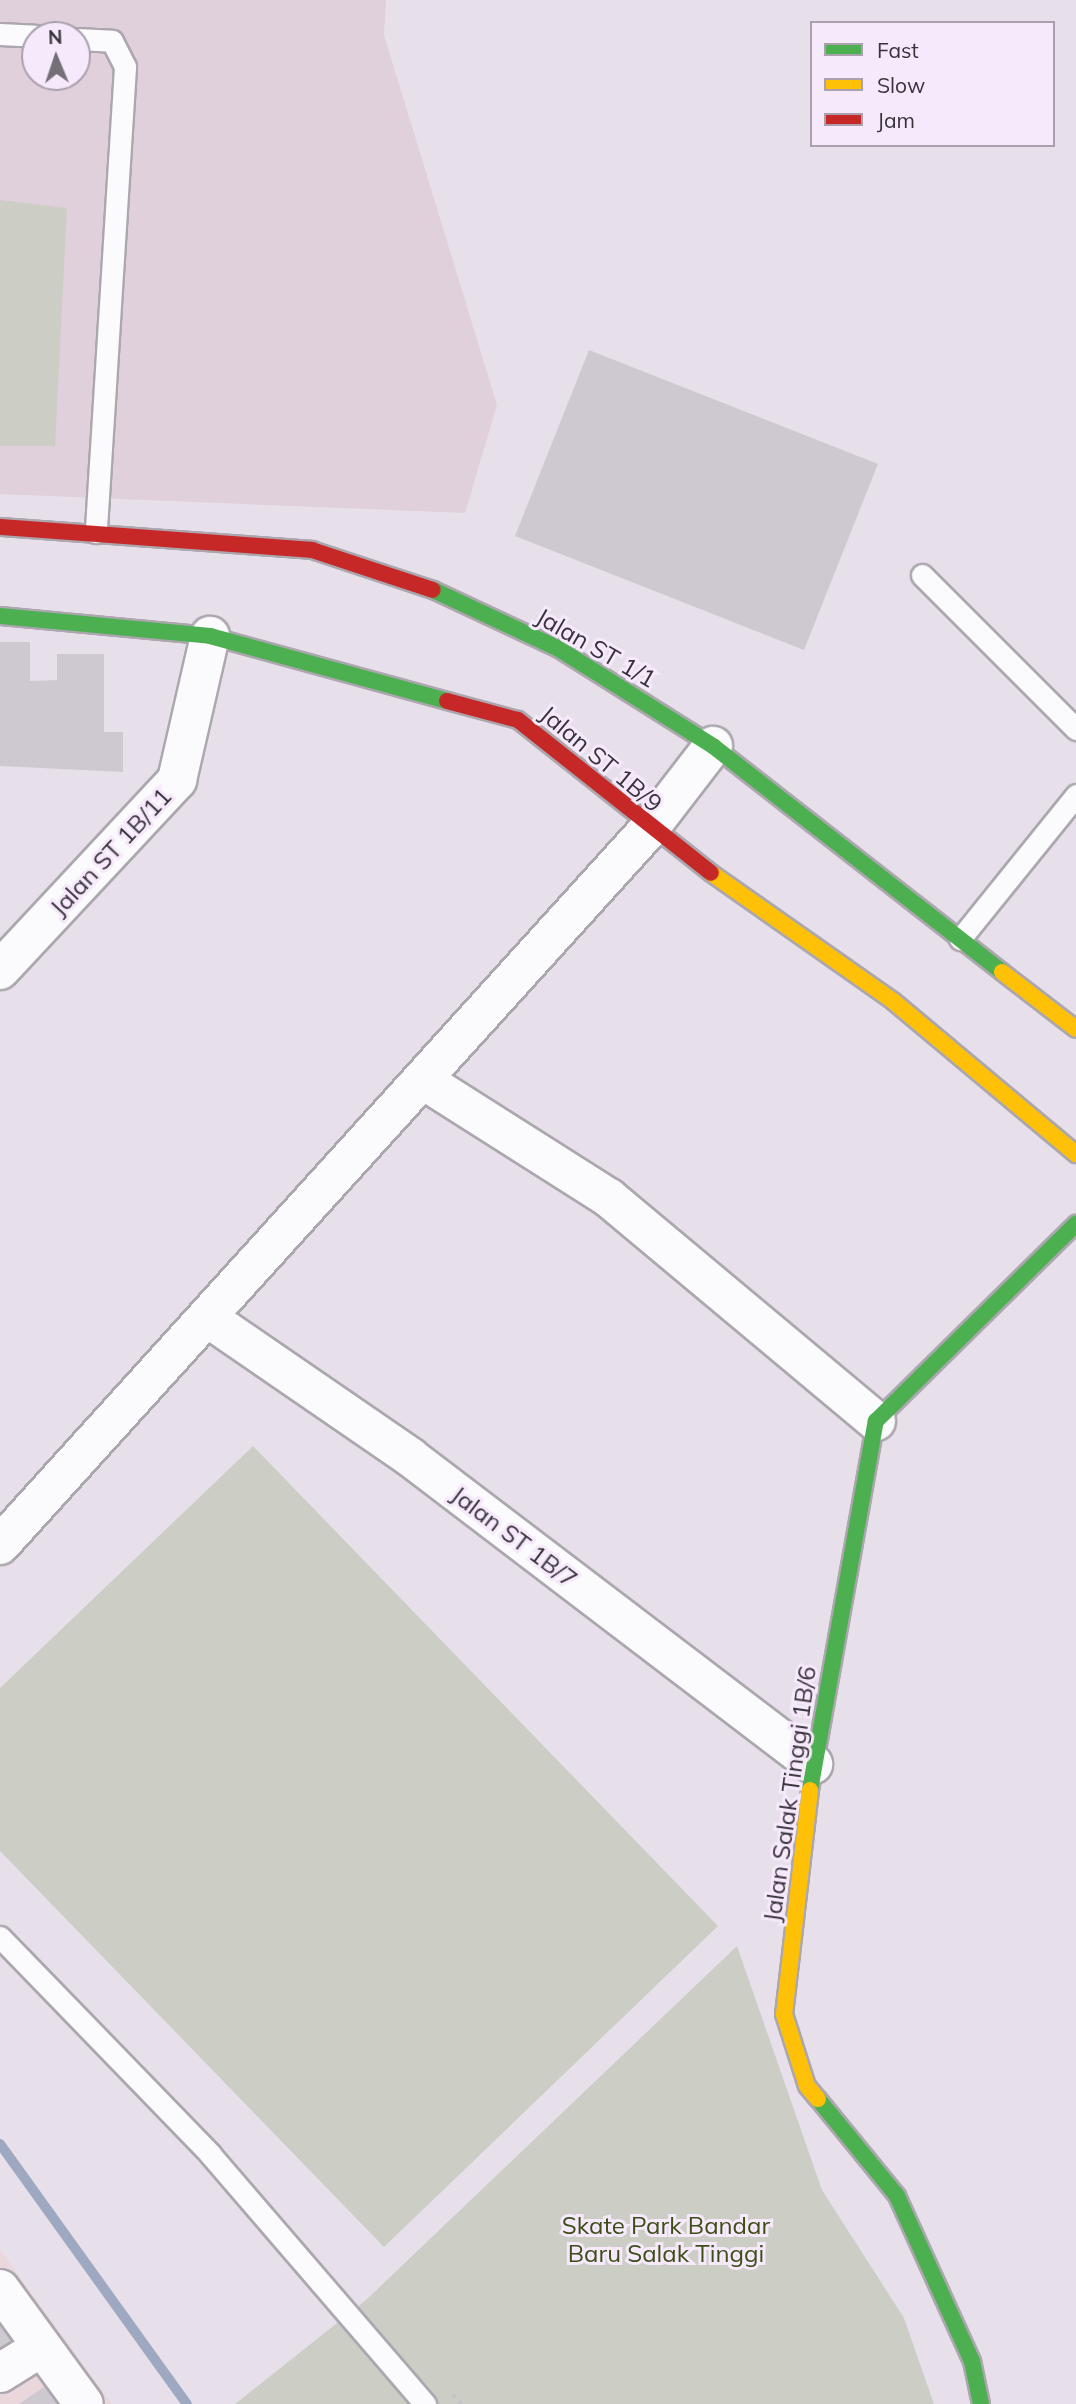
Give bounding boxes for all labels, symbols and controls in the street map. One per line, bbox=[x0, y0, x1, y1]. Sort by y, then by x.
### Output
north arrow bbox=[21, 21, 91, 91]
legend bbox=[810, 21, 1055, 147]
text: N bbox=[48, 25, 63, 49]
text: Fast bbox=[877, 37, 919, 63]
text: Slow bbox=[877, 72, 925, 98]
text: Jam bbox=[877, 107, 915, 133]
street label: Jalan ST 1/1 bbox=[531, 602, 661, 694]
street label: Jalan ST 1B/9 bbox=[534, 700, 668, 818]
street label: Jalan ST 1B/11 bbox=[44, 782, 178, 922]
street label: Jalan ST 1B/7 bbox=[445, 1480, 583, 1594]
street label: Jalan Salak Tinggi 1B/6 bbox=[758, 1664, 822, 1924]
park label: Skate Park Bandar Baru Salak Tinggi bbox=[562, 2212, 770, 2268]

